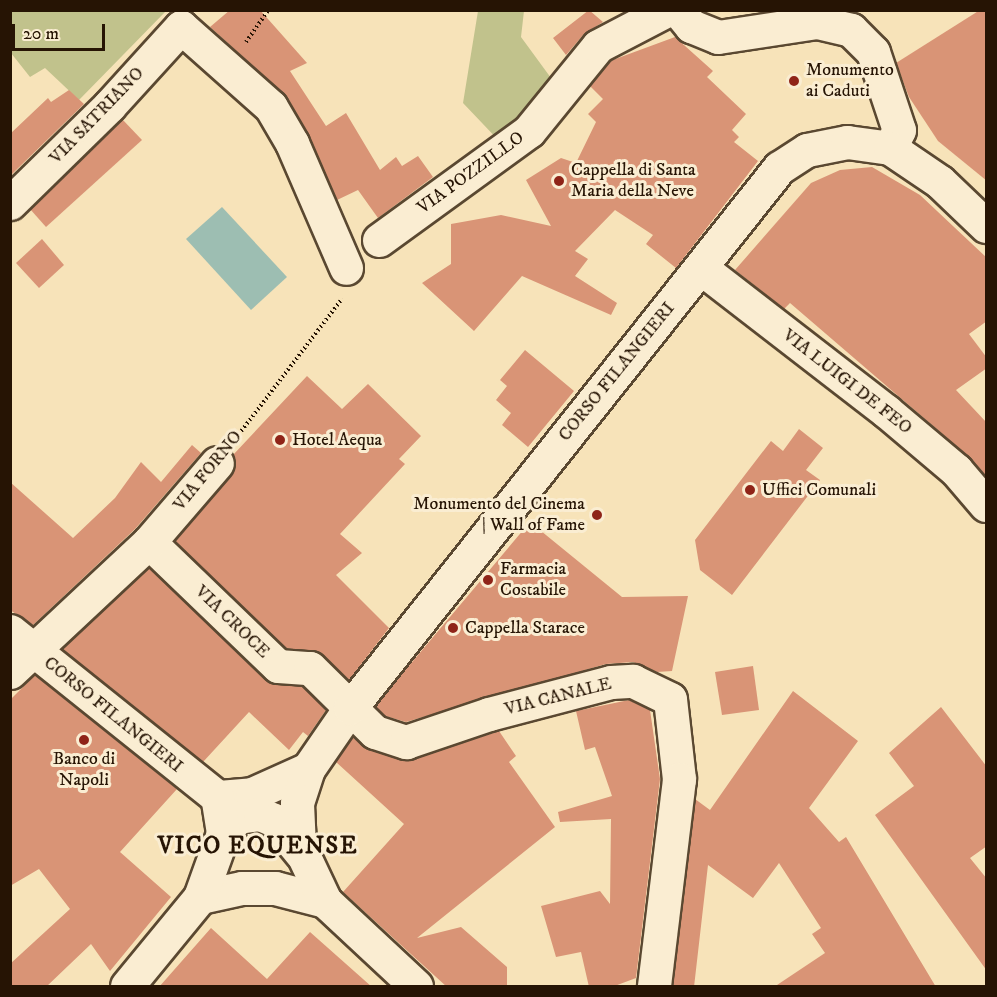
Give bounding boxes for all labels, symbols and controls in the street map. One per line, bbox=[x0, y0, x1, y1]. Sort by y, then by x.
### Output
scale bar bbox=[15, 12, 108, 50]
text: 20 m bbox=[23, 23, 59, 45]
place label: Monumento ai Caduti bbox=[806, 60, 894, 103]
street label: VIA SATRIANO bbox=[45, 63, 149, 169]
marker: Monumento ai Caduti bbox=[787, 74, 801, 88]
street label: VIA POZZILLO bbox=[413, 127, 529, 219]
place label: Cappella di Santa Maria della Neve bbox=[571, 160, 696, 202]
marker: Cappella di Santa Maria della Neve bbox=[552, 174, 566, 188]
street label: CORSO FILANGIERI bbox=[554, 298, 680, 446]
street label: VIA LUIGI DE FEO bbox=[778, 325, 916, 439]
street label: VIA FORNO bbox=[169, 426, 247, 516]
place label: Hotel Aequa bbox=[292, 429, 382, 451]
marker: Hotel Aequa bbox=[273, 433, 287, 447]
place label: Uffici Comunali bbox=[762, 479, 876, 501]
marker: Uffici Comunali bbox=[743, 483, 757, 497]
place label: Monumento del Cinema | Wall of Fame bbox=[413, 494, 585, 536]
marker: Monumento del Cinema | Wall of Fame bbox=[590, 508, 604, 522]
place label: Farmacia Costabile bbox=[500, 559, 566, 602]
marker: Farmacia Costabile bbox=[481, 573, 495, 587]
street label: VIA CROCE bbox=[190, 581, 274, 663]
place label: Cappella Starace bbox=[465, 617, 585, 639]
marker: Cappella Starace bbox=[446, 621, 460, 635]
street label: CORSO FILANGIERI bbox=[39, 652, 187, 778]
street label: VIA CANALE bbox=[502, 673, 614, 721]
marker: Banco di Napoli bbox=[77, 733, 91, 747]
place label: Banco di Napoli bbox=[53, 749, 115, 792]
district label: VICO EQUENSE bbox=[158, 833, 358, 861]

